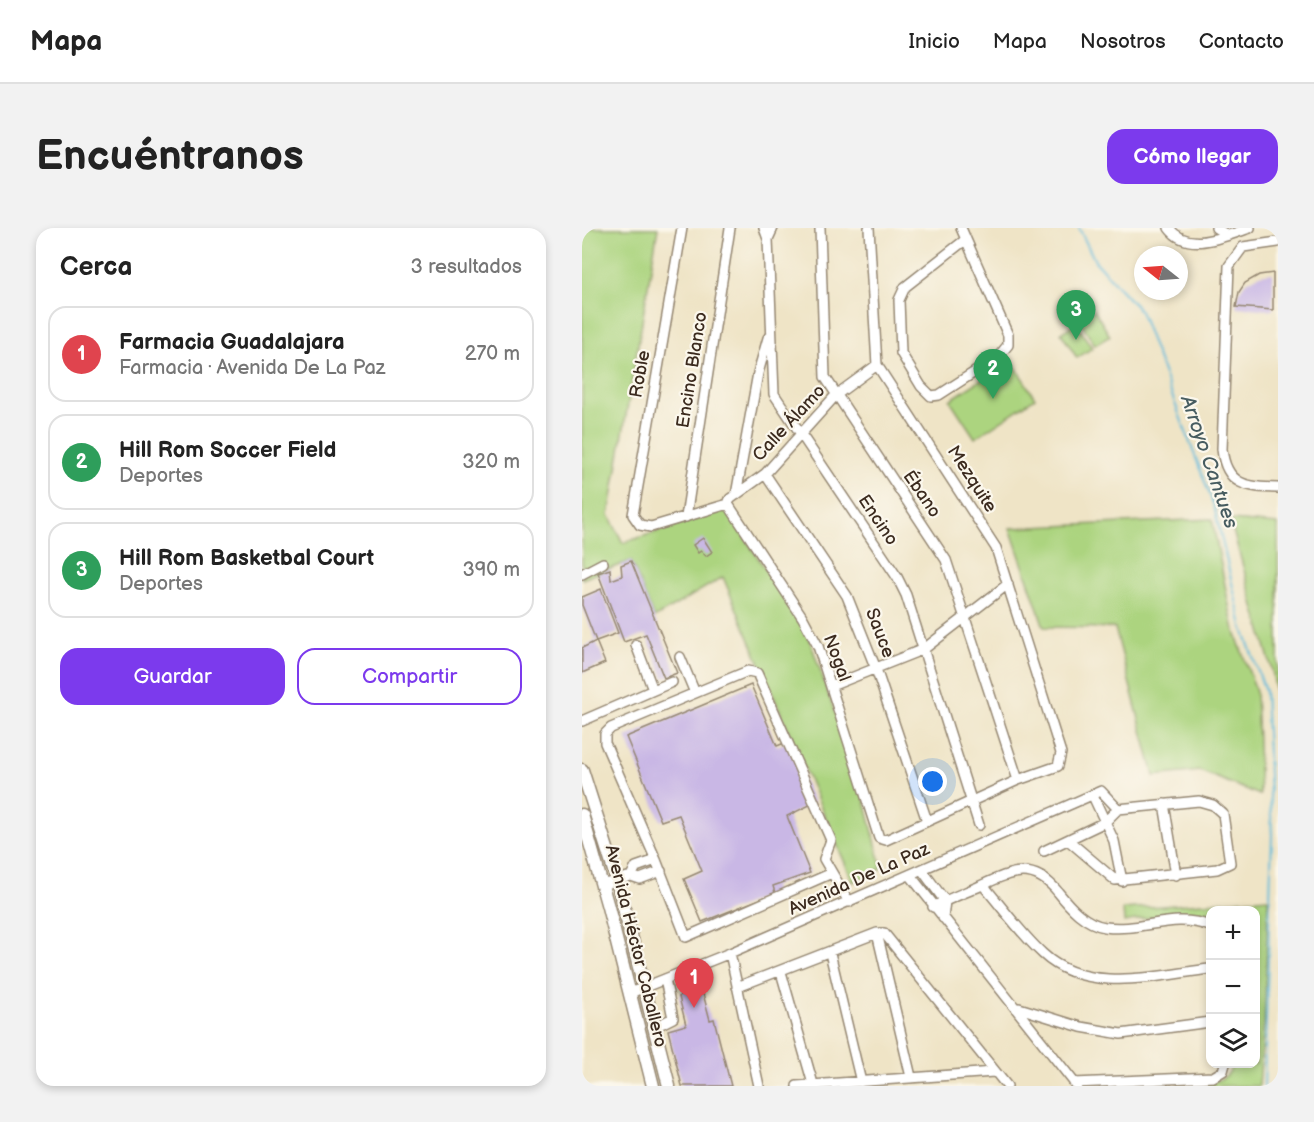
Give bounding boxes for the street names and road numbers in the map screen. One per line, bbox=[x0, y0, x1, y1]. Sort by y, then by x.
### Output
street label: Encino Blanco bbox=[672, 310, 712, 430]
street label: Roble bbox=[626, 348, 655, 399]
street label: Calle Álamo bbox=[747, 379, 830, 466]
street label: Mezquite bbox=[943, 442, 1001, 516]
street label: Ébano bbox=[899, 465, 947, 521]
street label: Encino bbox=[854, 491, 902, 549]
street label: Sauce bbox=[861, 605, 899, 661]
street label: Nogal bbox=[819, 632, 855, 684]
street label: Avenida De La Paz bbox=[785, 838, 933, 920]
street label: Avenida Héctor Caballero bbox=[601, 843, 671, 1049]

